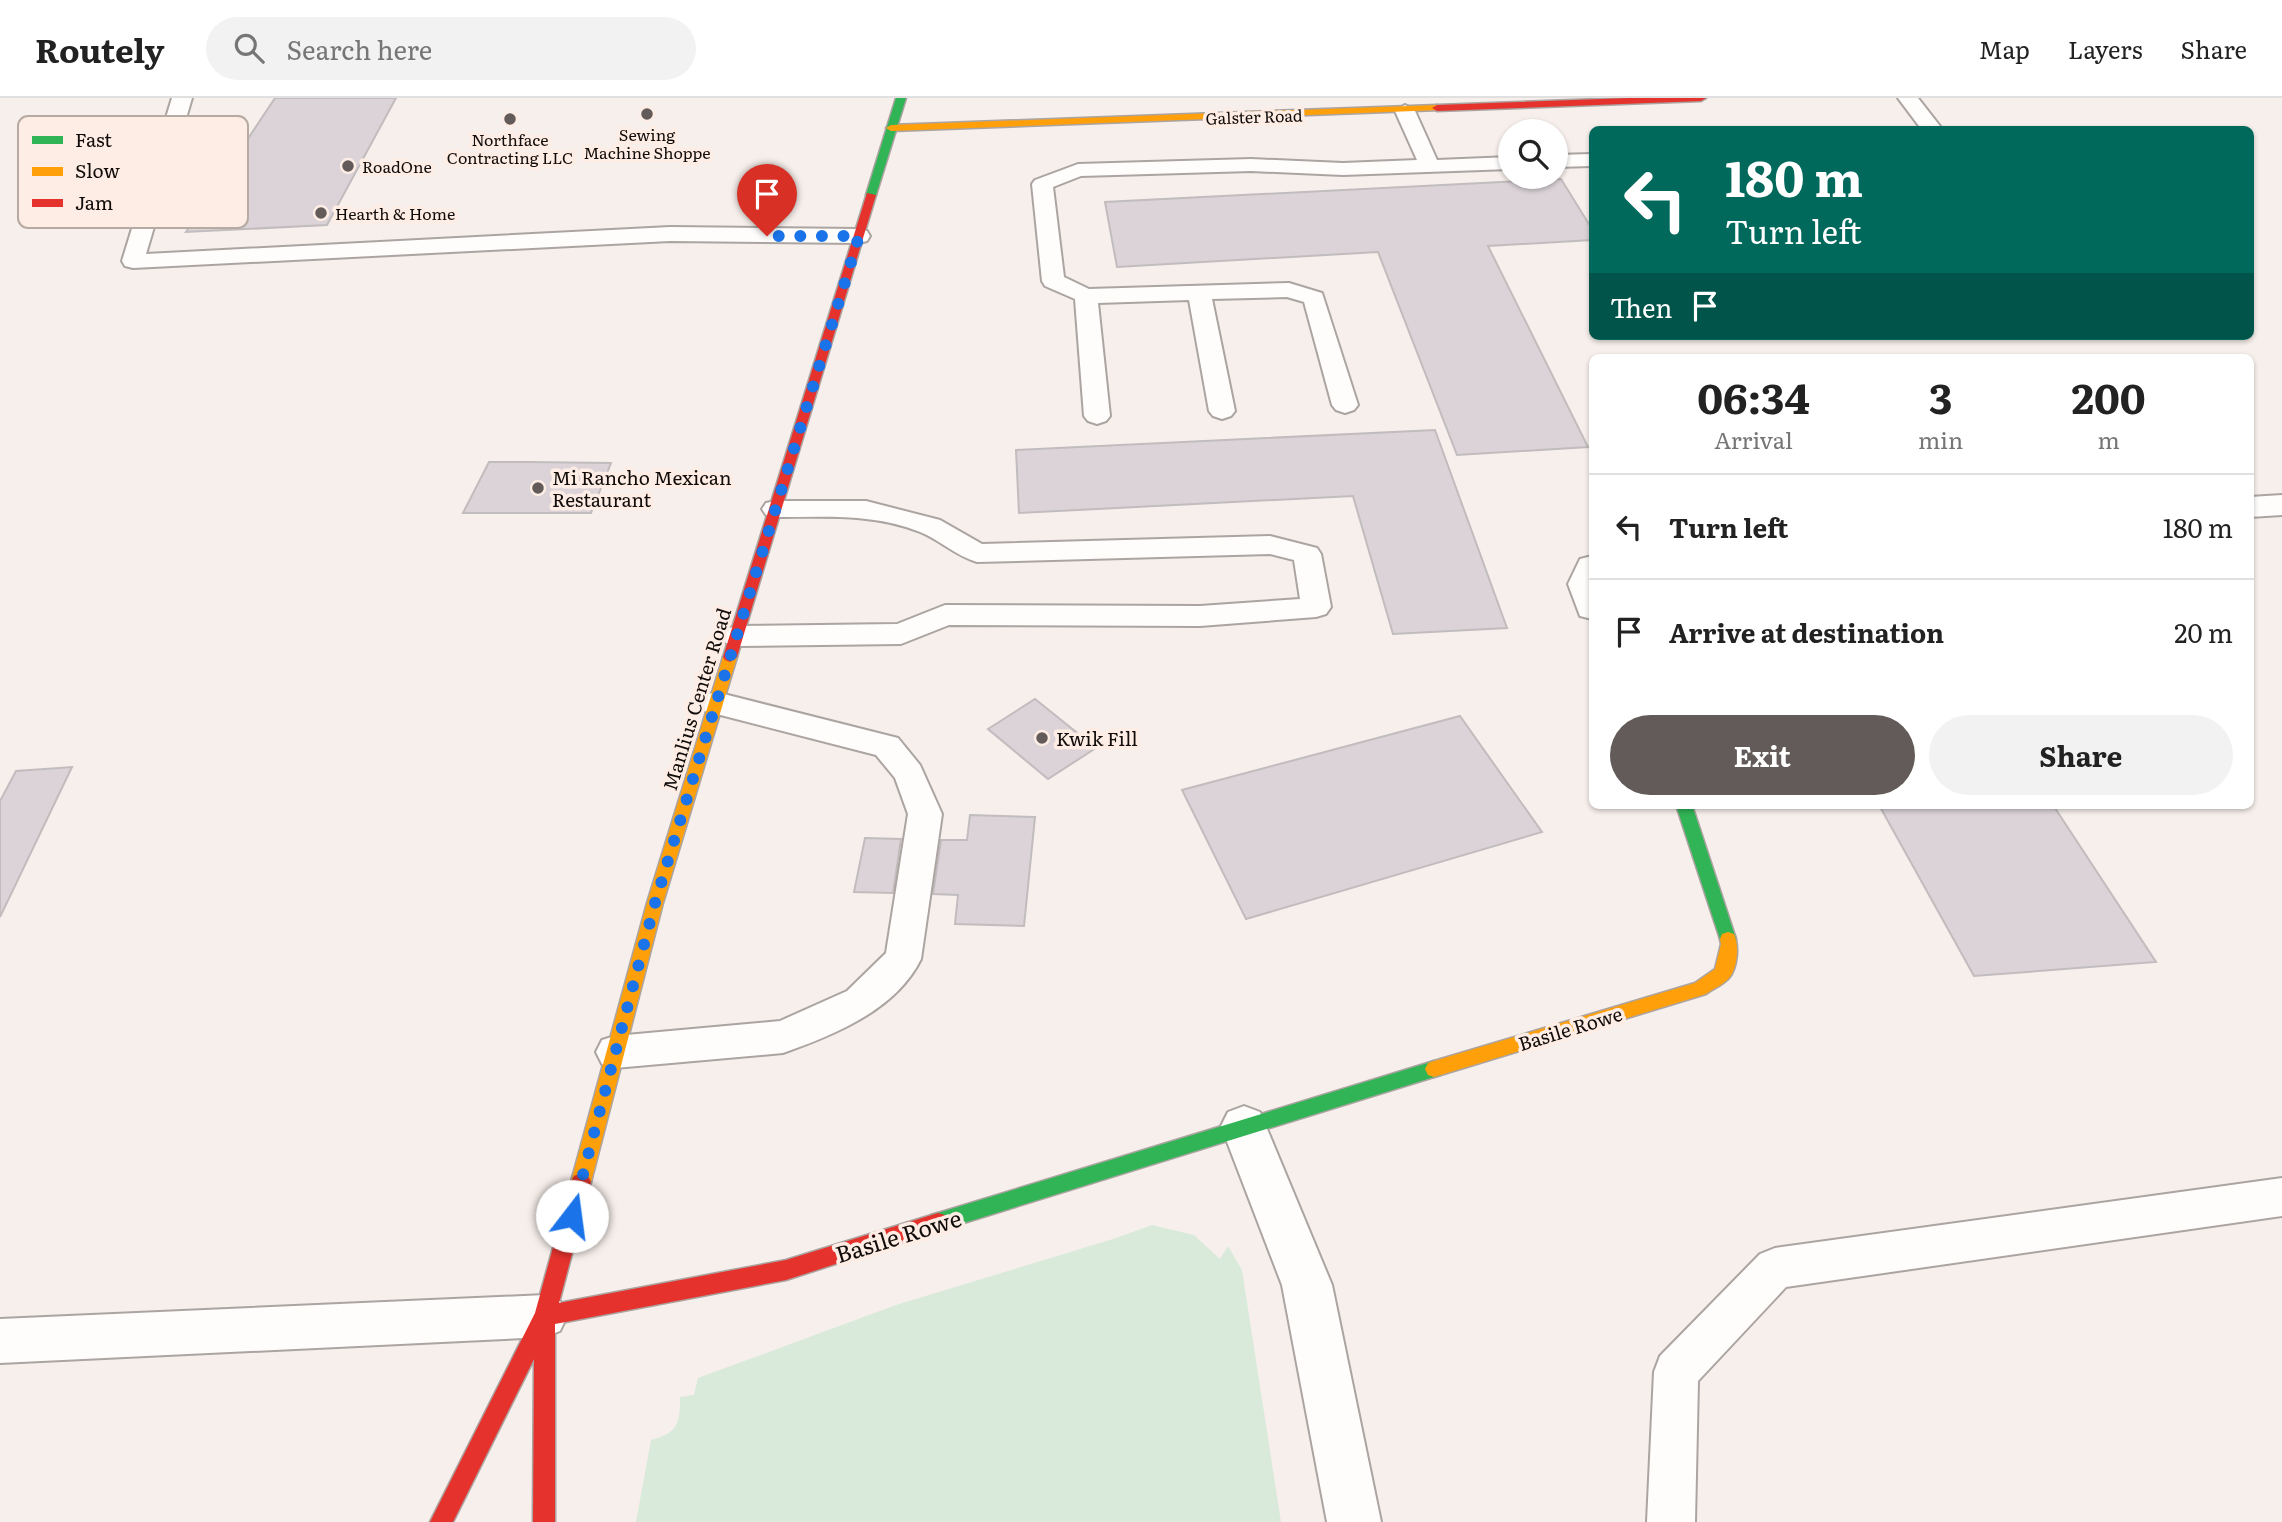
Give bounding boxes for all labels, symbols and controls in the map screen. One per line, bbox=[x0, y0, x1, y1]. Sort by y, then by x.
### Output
search box bbox=[206, 17, 696, 80]
text: Routely bbox=[35, 24, 164, 73]
icon: search bbox=[230, 29, 268, 67]
text: Search here bbox=[286, 29, 432, 68]
text: Map bbox=[1979, 31, 2030, 66]
text: Layers bbox=[2068, 31, 2142, 66]
text: Share bbox=[2180, 31, 2247, 66]
street label: Galster Road bbox=[1205, 102, 1303, 130]
marker: Sewing Machine Shoppe bbox=[639, 106, 655, 122]
marker: Northface Contracting LLC bbox=[502, 111, 518, 127]
legend bbox=[18, 116, 248, 228]
map controls bbox=[1498, 119, 1568, 189]
button: search bbox=[1498, 119, 1568, 189]
place label: Sewing Machine Shoppe bbox=[583, 122, 711, 164]
text: Fast bbox=[75, 125, 112, 153]
place label: Northface Contracting LLC bbox=[447, 127, 573, 169]
text: 180 m bbox=[1725, 139, 1863, 212]
place label: RoadOne bbox=[362, 154, 432, 178]
icon: left bbox=[1610, 154, 1701, 245]
text: Slow bbox=[75, 156, 120, 184]
marker: RoadOne bbox=[340, 158, 356, 174]
pin bbox=[737, 164, 797, 236]
icon: arrive bbox=[748, 175, 786, 213]
text: Jam bbox=[75, 188, 113, 216]
place label: Hearth & Home bbox=[335, 201, 455, 225]
marker: Hearth & Home bbox=[313, 205, 329, 221]
text: Turn left bbox=[1725, 206, 1862, 254]
text: Then bbox=[1610, 287, 1672, 326]
icon: arrive bbox=[1686, 287, 1724, 325]
text: 06:34 bbox=[1697, 365, 1810, 427]
text: 3 bbox=[1929, 365, 1952, 427]
text: 200 bbox=[2071, 365, 2146, 427]
text: Arrival bbox=[1714, 422, 1793, 456]
text: min bbox=[1918, 422, 1963, 456]
text: m bbox=[2097, 422, 2120, 456]
place label: Mi Rancho Mexican Restaurant bbox=[552, 463, 731, 513]
marker: Mi Rancho Mexican Restaurant bbox=[530, 480, 546, 496]
text: Turn left bbox=[1669, 507, 1788, 546]
text: 180 m bbox=[2163, 507, 2233, 546]
icon: left bbox=[1610, 508, 1648, 546]
street label: Manlius Center Road bbox=[655, 604, 737, 794]
text: Arrive at destination bbox=[1669, 612, 1944, 651]
text: 20 m bbox=[2174, 612, 2233, 651]
icon: arrive bbox=[1610, 613, 1648, 651]
button: Exit bbox=[1610, 715, 1915, 795]
button: Share bbox=[1929, 715, 2233, 795]
place label: Kwik Fill bbox=[1056, 724, 1138, 752]
marker: Kwik Fill bbox=[1034, 730, 1050, 746]
street label: Basile Rowe bbox=[1515, 999, 1626, 1057]
position arrow bbox=[535, 1179, 609, 1253]
street label: Basile Rowe bbox=[831, 1200, 965, 1270]

